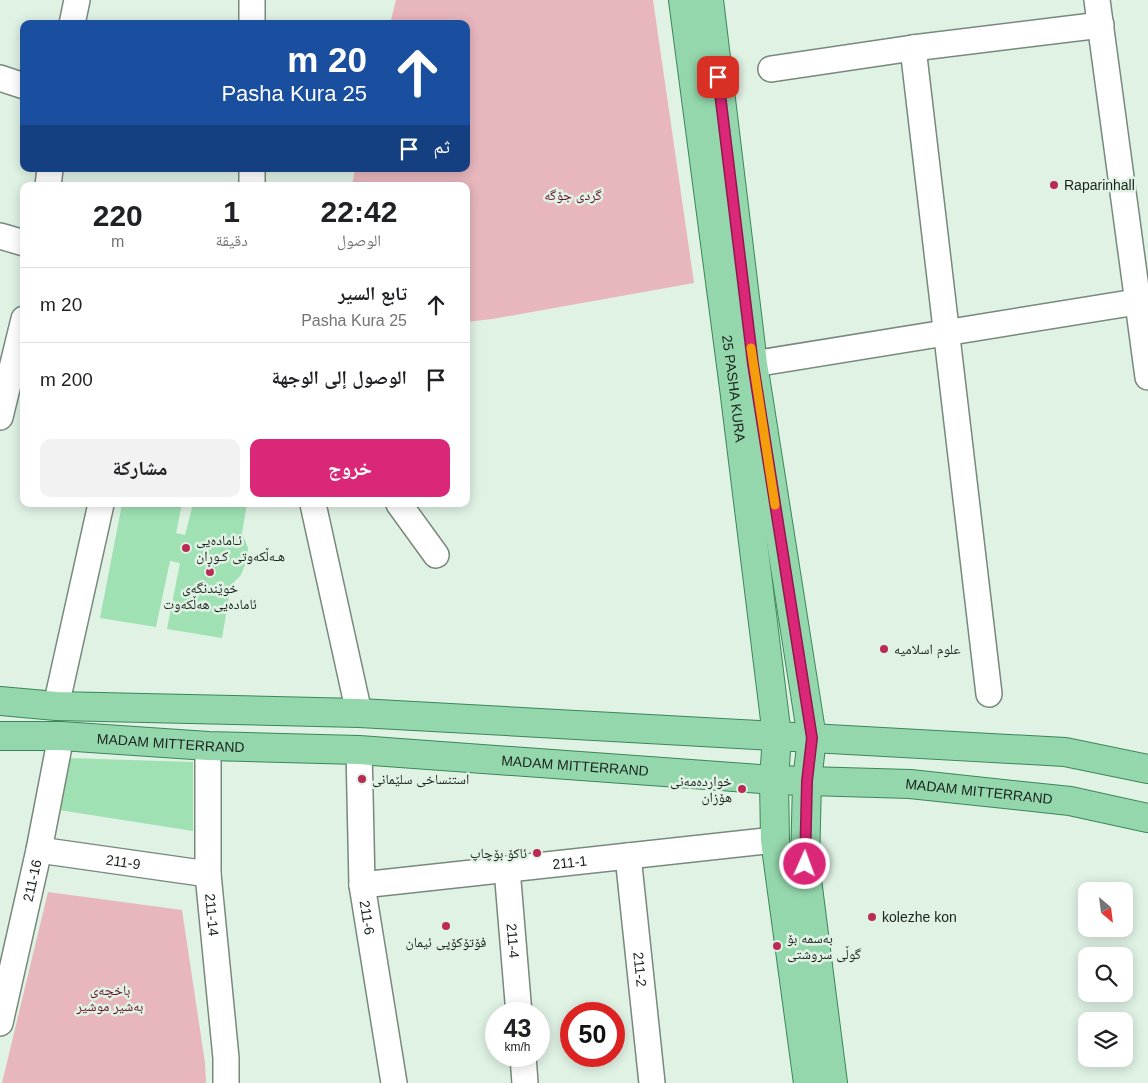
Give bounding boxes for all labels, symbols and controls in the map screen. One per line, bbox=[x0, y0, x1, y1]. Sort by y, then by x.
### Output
text: 20 m bbox=[287, 40, 367, 79]
icon: ahead bbox=[385, 40, 450, 105]
pin bbox=[697, 56, 739, 98]
icon: arrive bbox=[704, 63, 732, 91]
text: 25 Pasha Kura bbox=[221, 81, 367, 106]
icon: arrive bbox=[395, 135, 423, 163]
text: ثم bbox=[433, 136, 450, 157]
place label: Raparinhall bbox=[1064, 177, 1135, 193]
marker: Raparinhall bbox=[1048, 179, 1060, 191]
park label: گردی جۆگە bbox=[544, 187, 602, 204]
text: 1 bbox=[223, 195, 240, 228]
text: 22:42 bbox=[321, 195, 397, 228]
text: 220 bbox=[93, 199, 143, 232]
text: دقيقة bbox=[215, 232, 248, 249]
text: الوصول bbox=[337, 232, 381, 249]
text: m bbox=[111, 233, 124, 250]
text: تابع السير bbox=[338, 283, 407, 304]
icon: ahead bbox=[422, 291, 450, 319]
text: 20 m bbox=[40, 294, 82, 315]
text: 25 Pasha Kura bbox=[301, 312, 407, 329]
street label: 25 PASHA KURA bbox=[719, 334, 749, 444]
icon: arrive bbox=[422, 366, 450, 394]
text: الوصول إلى الوجهة bbox=[271, 367, 407, 388]
text: 200 m bbox=[40, 369, 93, 390]
button: مشاركة bbox=[40, 439, 240, 497]
button: خروج bbox=[250, 439, 450, 497]
place label: ئـامادەیی هـەڵکەوتی کـوڕان bbox=[196, 532, 285, 568]
marker: ئـامادەیی هـەڵکەوتی کـوڕان bbox=[180, 542, 192, 554]
marker: خوێندنگەی ئامادەیی هەڵکەوت bbox=[204, 566, 216, 578]
place label: خوێندنگەی ئامادەیی هەڵکەوت bbox=[163, 580, 257, 613]
place label: علوم اسلاميه bbox=[894, 641, 961, 659]
marker: علوم اسلاميه bbox=[878, 643, 890, 655]
street label: MADAM MITTERRAND bbox=[96, 730, 245, 755]
street label: MADAM MITTERRAND bbox=[501, 752, 649, 779]
place label: استنساخی سلێمانی bbox=[372, 771, 469, 788]
marker: استنساخی سلێمانی bbox=[356, 773, 368, 785]
place label: خواردە‌مە‌نی ھۆزان bbox=[670, 773, 732, 806]
street label: MADAM MITTERRAND bbox=[905, 776, 1053, 807]
marker: خواردە‌مە‌نی ھۆزان bbox=[736, 783, 748, 795]
position arrow bbox=[778, 837, 830, 889]
place label: ئاکۆ بۆچاپ bbox=[470, 845, 527, 862]
marker: ئاکۆ بۆچاپ bbox=[531, 847, 543, 859]
street label: 211-9 bbox=[105, 852, 142, 872]
street label: 211-1 bbox=[552, 853, 588, 872]
street label: 211-16 bbox=[20, 858, 45, 903]
north arrow bbox=[1078, 882, 1132, 938]
map controls bbox=[1078, 882, 1133, 1067]
street label: 211-14 bbox=[202, 893, 222, 937]
street label: 211-6 bbox=[357, 899, 378, 936]
place label: kolezhe kon bbox=[882, 909, 957, 925]
marker: kolezhe kon bbox=[866, 911, 878, 923]
marker: فۆتۆکۆپی ئیمان bbox=[440, 920, 452, 932]
street label: 211-4 bbox=[504, 923, 522, 959]
place label: بە‌سمە‌ بۆ گوڵی سروشتی bbox=[787, 930, 861, 963]
place label: فۆتۆکۆپی ئیمان bbox=[406, 934, 487, 951]
marker: بە‌سمە‌ بۆ گوڵی سروشتی bbox=[771, 940, 783, 952]
button: search bbox=[1078, 947, 1133, 1002]
street label: 211-2 bbox=[630, 951, 650, 988]
park label: باخچەی بەشیر موشیر bbox=[76, 982, 144, 1015]
speed limit sign: 50 bbox=[560, 1002, 625, 1067]
button: layers bbox=[1078, 1012, 1133, 1067]
text: 43 bbox=[504, 1014, 531, 1042]
text: km/h bbox=[504, 1040, 531, 1054]

